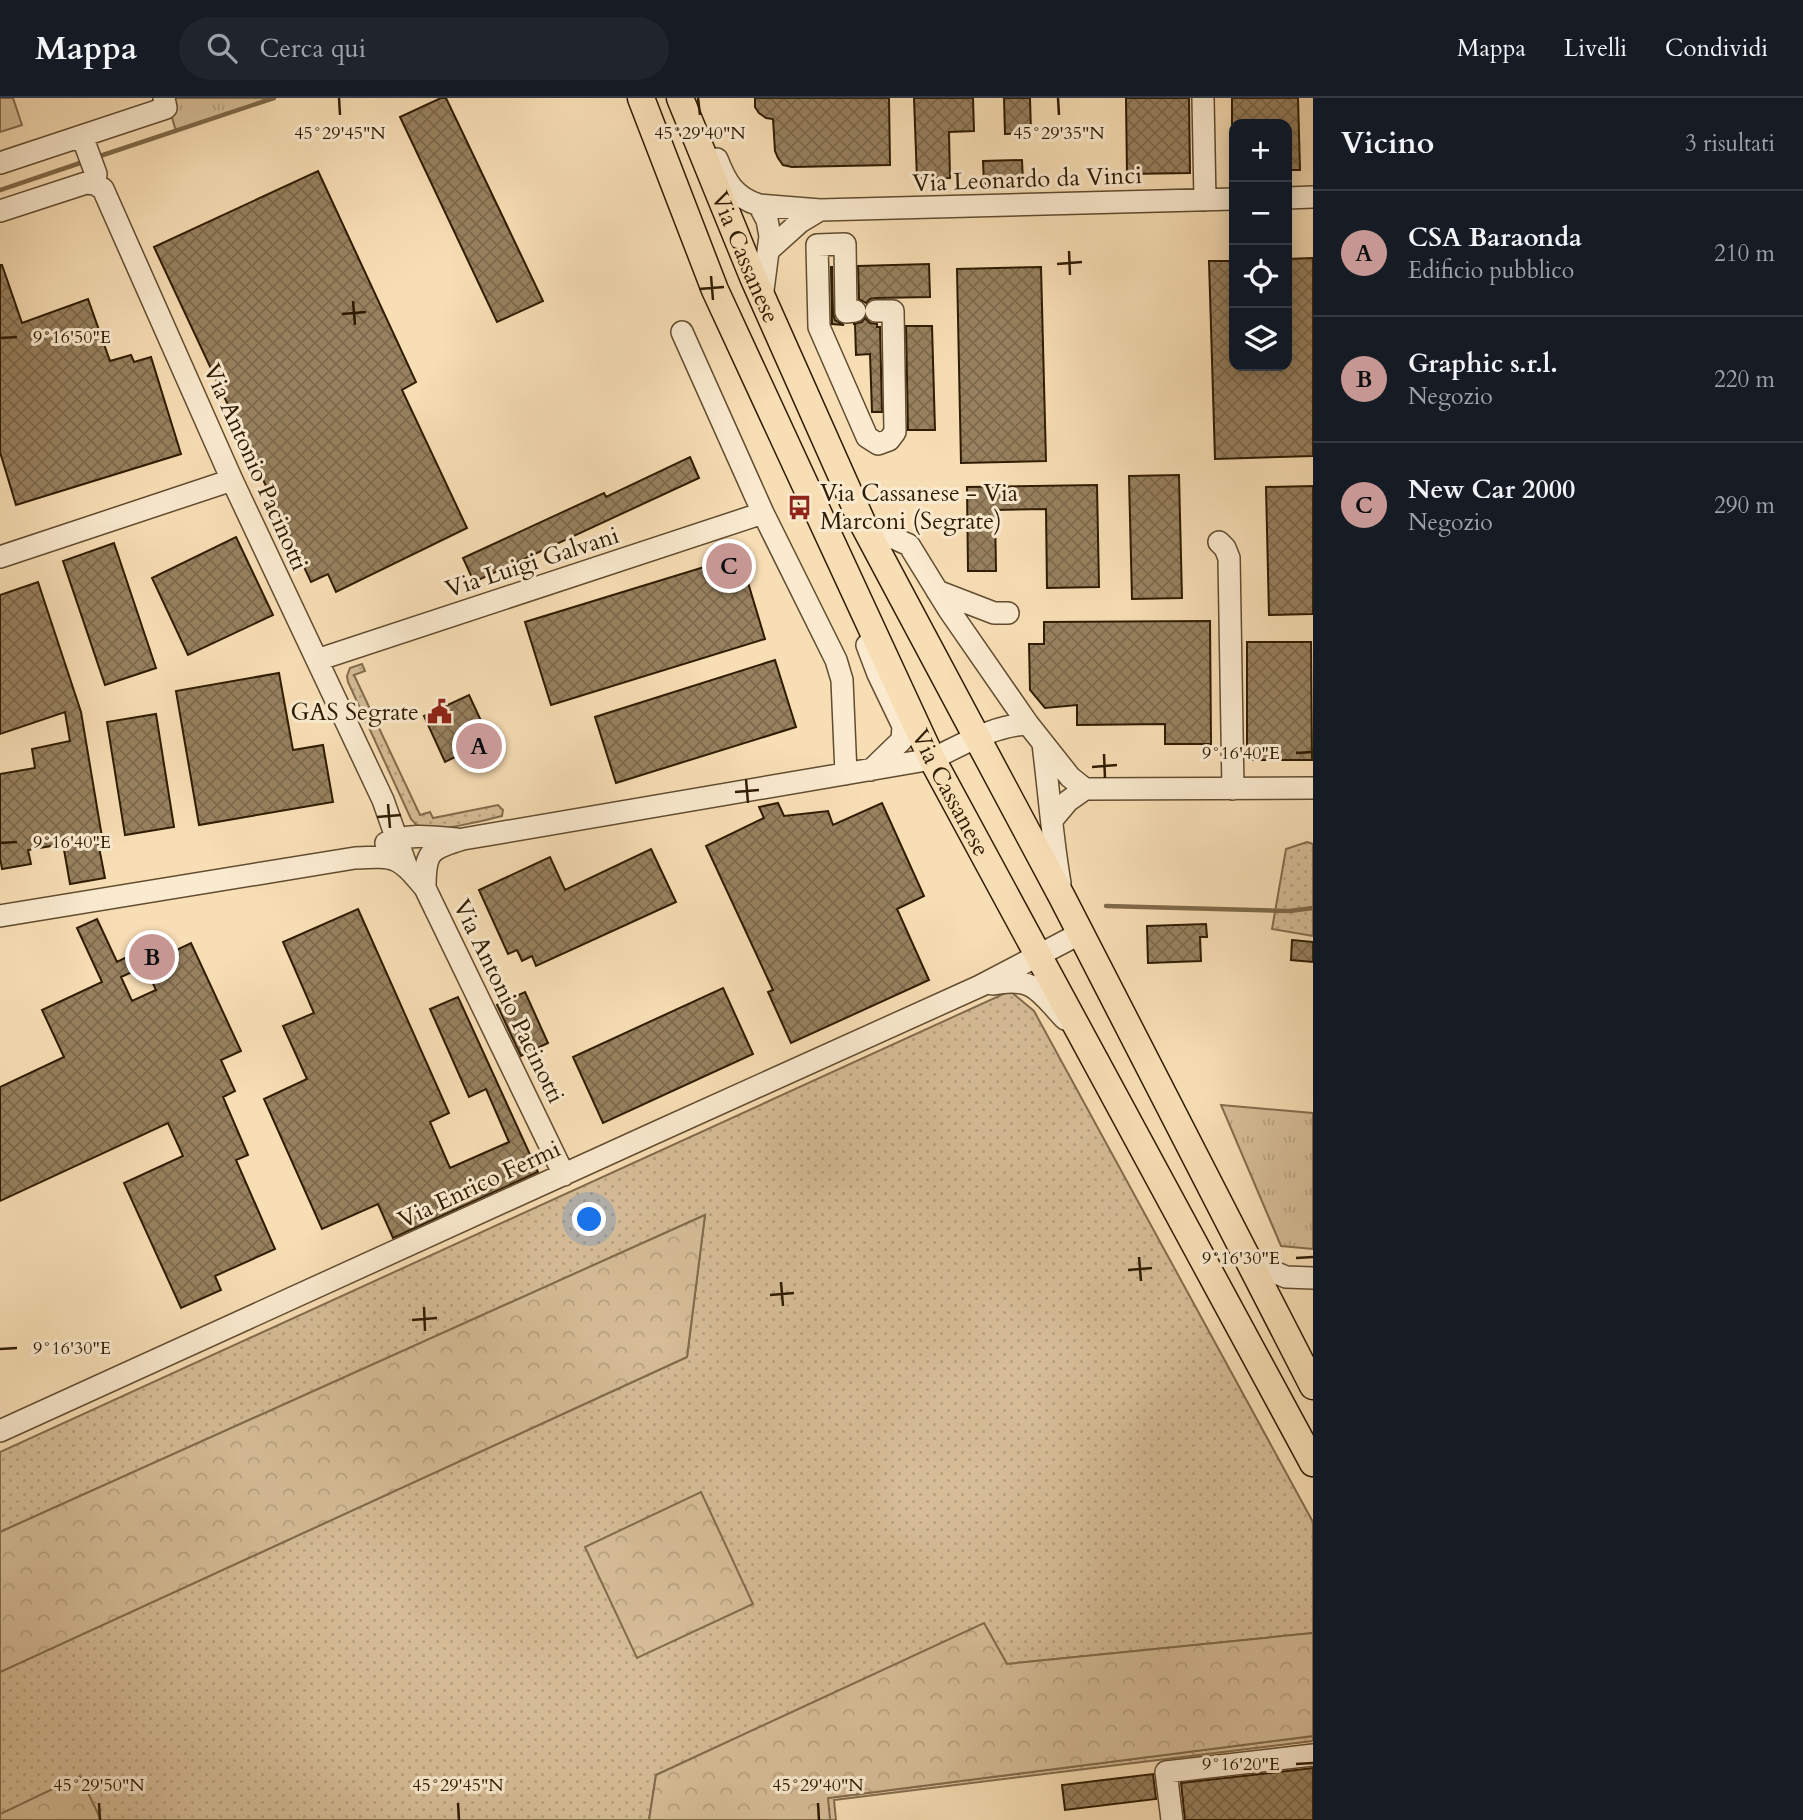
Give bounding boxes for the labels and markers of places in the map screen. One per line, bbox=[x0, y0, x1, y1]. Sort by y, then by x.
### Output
place label: Via Cassanese - Via Marconi (Segrate) bbox=[820, 477, 1019, 538]
bus stop icon: Via Cassanese - Via Marconi (Segrate) bbox=[786, 493, 814, 521]
pin: C bbox=[706, 540, 752, 592]
place label: GAS Segrate bbox=[290, 696, 419, 729]
public building icon: GAS Segrate bbox=[425, 698, 453, 726]
pin: A bbox=[456, 720, 502, 772]
pin: B bbox=[129, 931, 175, 983]

